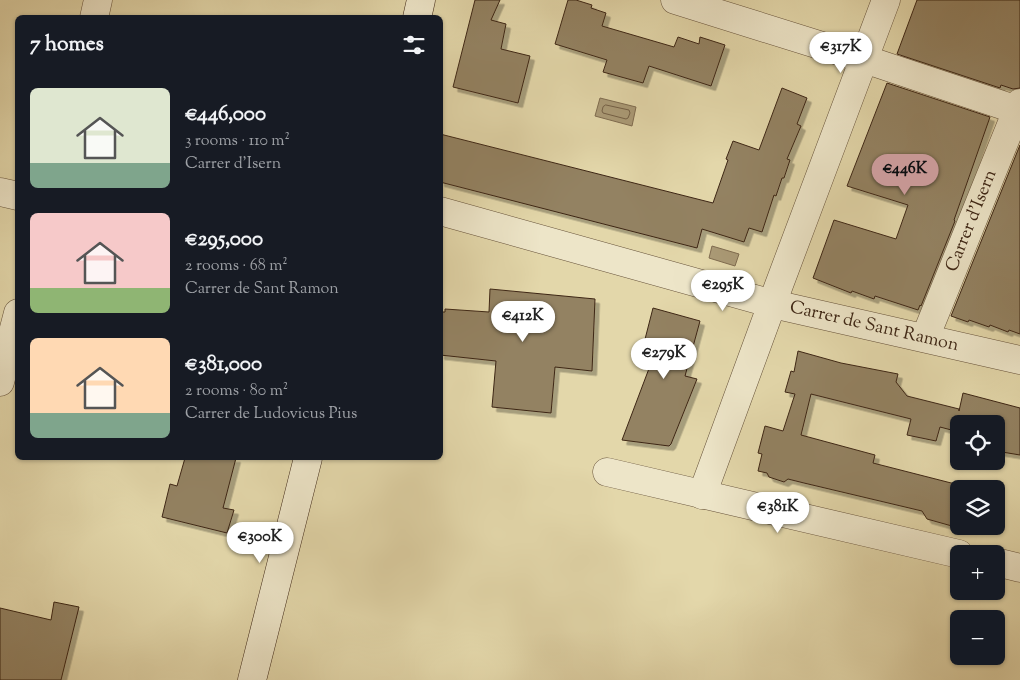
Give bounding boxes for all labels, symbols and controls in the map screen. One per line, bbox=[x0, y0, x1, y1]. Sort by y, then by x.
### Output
text: 7 homes bbox=[30, 30, 104, 60]
icon: filters bbox=[400, 31, 428, 59]
pin: €317K bbox=[806, 32, 876, 74]
text: €317K bbox=[820, 36, 862, 59]
text: €446,000 bbox=[185, 100, 266, 130]
icon: home bbox=[70, 108, 130, 168]
text: 3 rooms · 110 m² bbox=[185, 130, 290, 153]
text: Carrer d'Isern bbox=[185, 153, 281, 176]
pin: €446K bbox=[870, 154, 940, 196]
text: €446K bbox=[883, 158, 927, 181]
street label: Carrer d'Isern bbox=[940, 166, 1004, 276]
text: €295,000 bbox=[185, 225, 263, 255]
icon: home bbox=[70, 233, 130, 293]
text: 2 rooms · 68 m² bbox=[185, 255, 288, 278]
pin: €295K bbox=[688, 270, 758, 312]
text: €295K bbox=[702, 274, 744, 297]
text: Carrer de Sant Ramon bbox=[185, 278, 339, 301]
street label: Carrer de Sant Ramon bbox=[787, 295, 961, 359]
pin: €412K bbox=[488, 300, 558, 343]
text: €412K bbox=[502, 305, 544, 328]
pin: €279K bbox=[629, 338, 699, 380]
text: €279K bbox=[642, 342, 686, 365]
text: €381,000 bbox=[185, 350, 262, 380]
icon: home bbox=[70, 358, 130, 418]
text: 2 rooms · 80 m² bbox=[185, 380, 288, 403]
text: Carrer de Ludovicus Pius bbox=[185, 403, 357, 426]
map controls bbox=[950, 415, 1005, 665]
button: locate bbox=[950, 415, 1005, 470]
button: layers bbox=[950, 480, 1005, 535]
pin: €381K bbox=[743, 492, 813, 534]
text: €381K bbox=[757, 496, 799, 519]
pin: €300K bbox=[225, 522, 295, 564]
text: €300K bbox=[238, 526, 282, 549]
button: + bbox=[950, 545, 1005, 600]
button: − bbox=[950, 610, 1005, 665]

